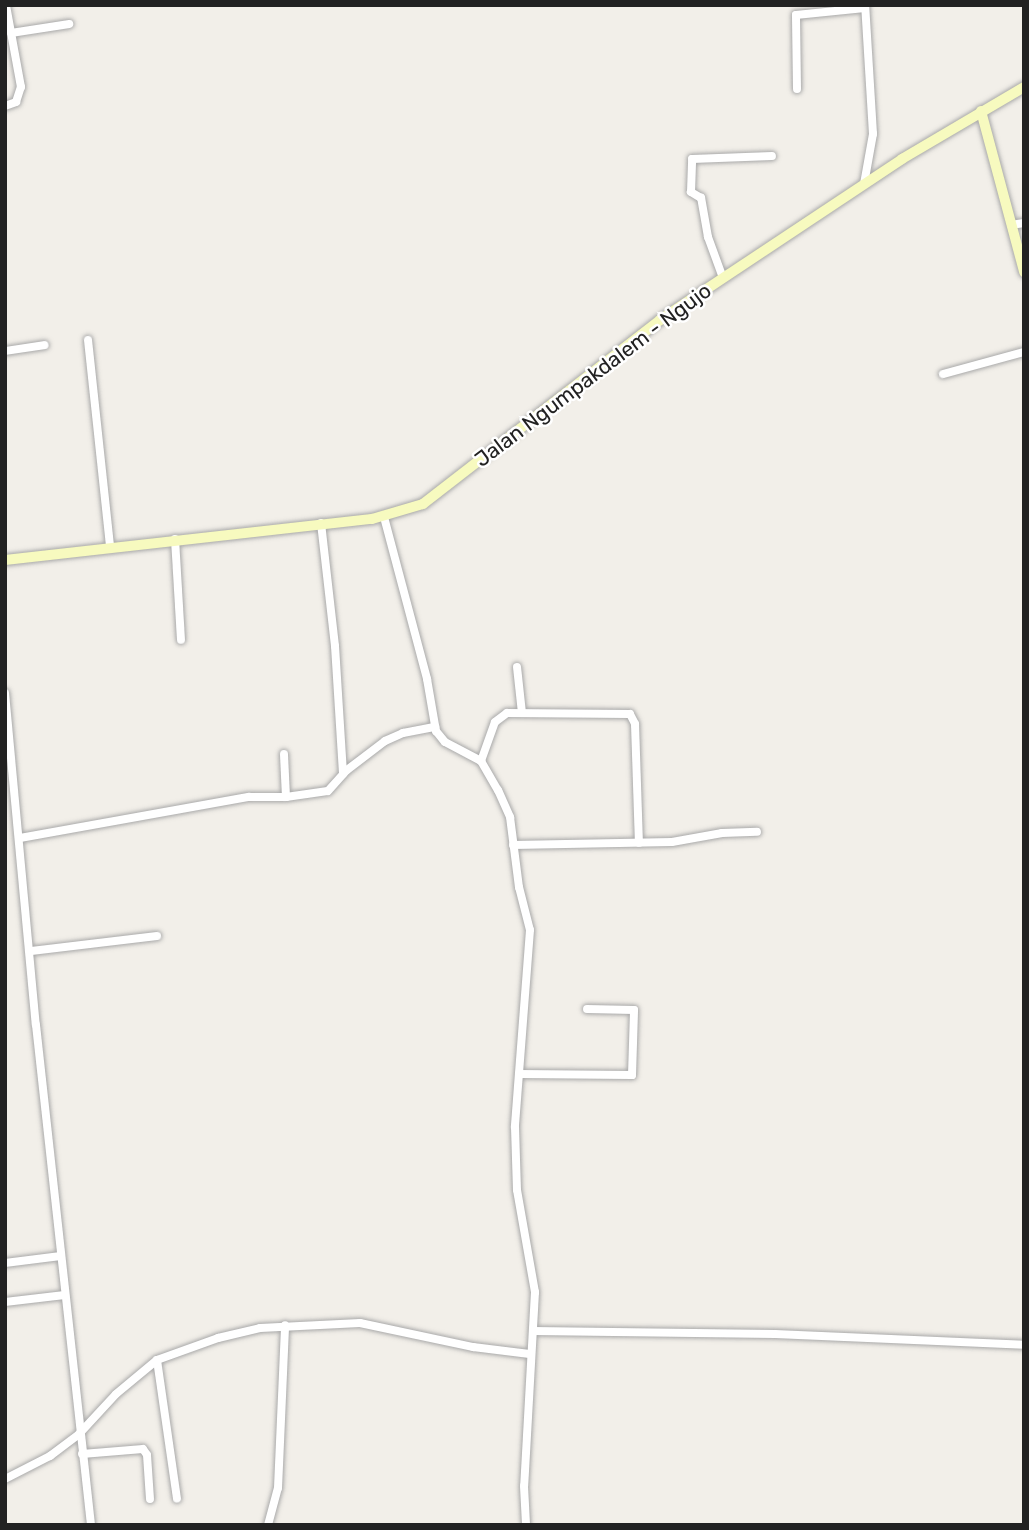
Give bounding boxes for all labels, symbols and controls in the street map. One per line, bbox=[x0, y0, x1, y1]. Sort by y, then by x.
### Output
street label: Jalan Ngumpakdalem - Ngujo bbox=[470, 278, 716, 472]

